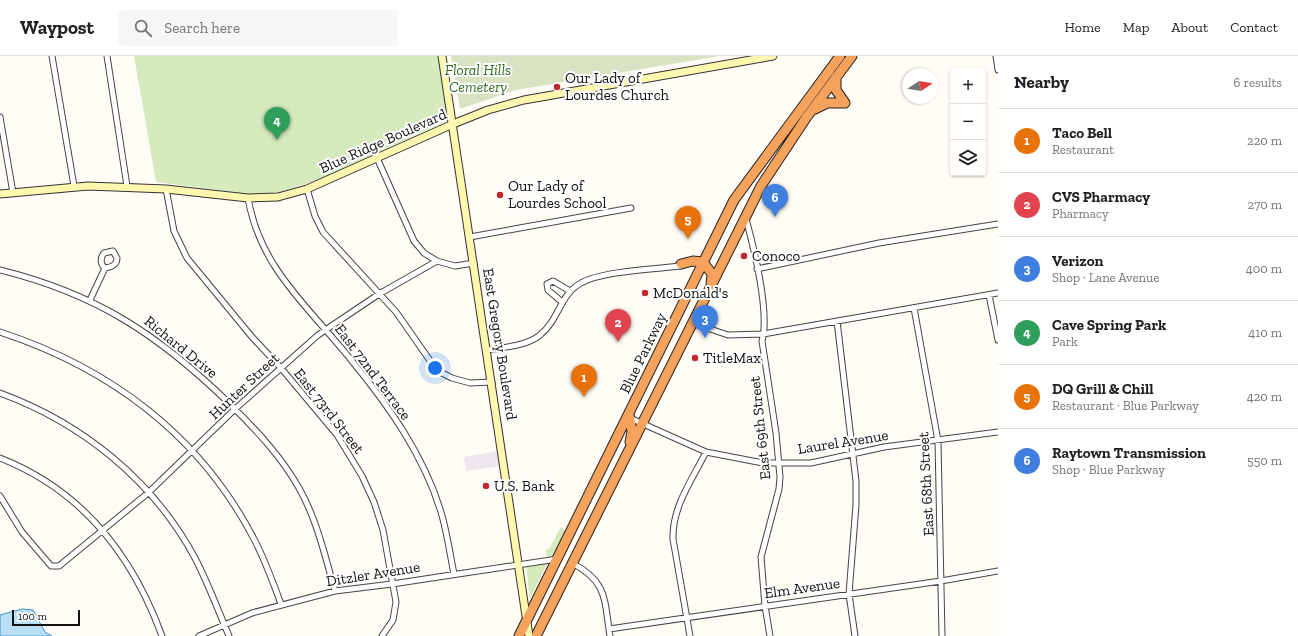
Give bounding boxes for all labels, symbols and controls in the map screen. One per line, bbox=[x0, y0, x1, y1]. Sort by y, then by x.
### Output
search box bbox=[118, 10, 398, 46]
text: Waypost bbox=[20, 16, 94, 39]
icon: search bbox=[132, 17, 154, 39]
text: Search here bbox=[164, 19, 240, 37]
text: Home bbox=[1065, 19, 1101, 36]
text: Map bbox=[1123, 19, 1149, 36]
text: About bbox=[1171, 19, 1208, 36]
text: Contact bbox=[1230, 19, 1278, 36]
park label: Floral Hills Cemetery bbox=[445, 61, 511, 96]
north arrow bbox=[902, 68, 938, 104]
map controls bbox=[950, 68, 986, 176]
button: + bbox=[950, 68, 986, 104]
place label: Our Lady of Lourdes Church bbox=[565, 69, 670, 104]
text: Nearby bbox=[1014, 72, 1069, 92]
text: 6 results bbox=[1234, 75, 1282, 90]
marker: Our Lady of Lourdes Church bbox=[552, 82, 562, 92]
street label: Blue Ridge Boulevard bbox=[317, 104, 450, 177]
button: − bbox=[950, 104, 986, 140]
pin: 4 bbox=[264, 107, 290, 140]
text: Taco Bell bbox=[1052, 124, 1112, 142]
text: 1 bbox=[1024, 133, 1030, 148]
text: 220 m bbox=[1247, 133, 1282, 148]
button: layers bbox=[950, 140, 986, 176]
text: Restaurant bbox=[1052, 142, 1114, 157]
place label: Our Lady of Lourdes School bbox=[508, 177, 607, 212]
pin: 6 bbox=[762, 184, 788, 217]
text: CVS Pharmacy bbox=[1052, 188, 1150, 206]
marker: Our Lady of Lourdes School bbox=[495, 190, 505, 200]
text: 2 bbox=[1024, 197, 1030, 212]
text: 270 m bbox=[1248, 197, 1282, 212]
pin: 5 bbox=[675, 206, 701, 239]
text: Pharmacy bbox=[1052, 206, 1109, 221]
place label: Conoco bbox=[752, 247, 801, 265]
marker: Conoco bbox=[739, 251, 749, 261]
text: Verizon bbox=[1052, 252, 1103, 270]
text: 3 bbox=[1024, 261, 1030, 276]
text: 400 m bbox=[1246, 261, 1282, 276]
street label: East Gregory Boulevard bbox=[479, 267, 521, 422]
text: Shop · Lane Avenue bbox=[1052, 270, 1159, 285]
place label: McDonald's bbox=[653, 284, 728, 302]
marker: McDonald's bbox=[640, 288, 650, 298]
pin: 3 bbox=[692, 305, 718, 338]
pin: 2 bbox=[605, 309, 631, 342]
street label: Blue Parkway bbox=[616, 309, 670, 396]
street label: Richard Drive bbox=[141, 312, 221, 382]
text: Cave Spring Park bbox=[1052, 316, 1166, 334]
street label: East 72nd Terrace bbox=[331, 320, 415, 424]
text: 4 bbox=[1023, 325, 1031, 340]
text: 410 m bbox=[1248, 325, 1282, 340]
text: Park bbox=[1052, 334, 1078, 349]
street label: Hunter Street bbox=[205, 349, 283, 423]
place label: TitleMax bbox=[703, 349, 761, 367]
marker: TitleMax bbox=[690, 353, 700, 363]
your location bbox=[425, 358, 445, 378]
pin: 1 bbox=[571, 364, 597, 397]
street label: East 73rd Street bbox=[290, 365, 368, 458]
street label: East 69th Street bbox=[746, 375, 774, 481]
text: DQ Grill & Chill bbox=[1052, 380, 1153, 398]
text: 5 bbox=[1024, 389, 1030, 404]
text: 420 m bbox=[1247, 389, 1282, 404]
text: Restaurant · Blue Parkway bbox=[1052, 398, 1199, 413]
street label: Laurel Avenue bbox=[796, 426, 890, 458]
street label: East 68th Street bbox=[914, 431, 938, 537]
text: Raytown Transmission bbox=[1052, 444, 1206, 462]
text: 6 bbox=[1024, 453, 1030, 468]
text: 550 m bbox=[1247, 453, 1282, 468]
text: Shop · Blue Parkway bbox=[1052, 462, 1165, 477]
place label: U.S. Bank bbox=[494, 477, 555, 495]
marker: U.S. Bank bbox=[481, 481, 491, 491]
street label: Ditzler Avenue bbox=[325, 558, 421, 590]
street label: Elm Avenue bbox=[763, 574, 841, 602]
scale bar bbox=[12, 608, 80, 627]
text: 100 m bbox=[18, 610, 47, 623]

